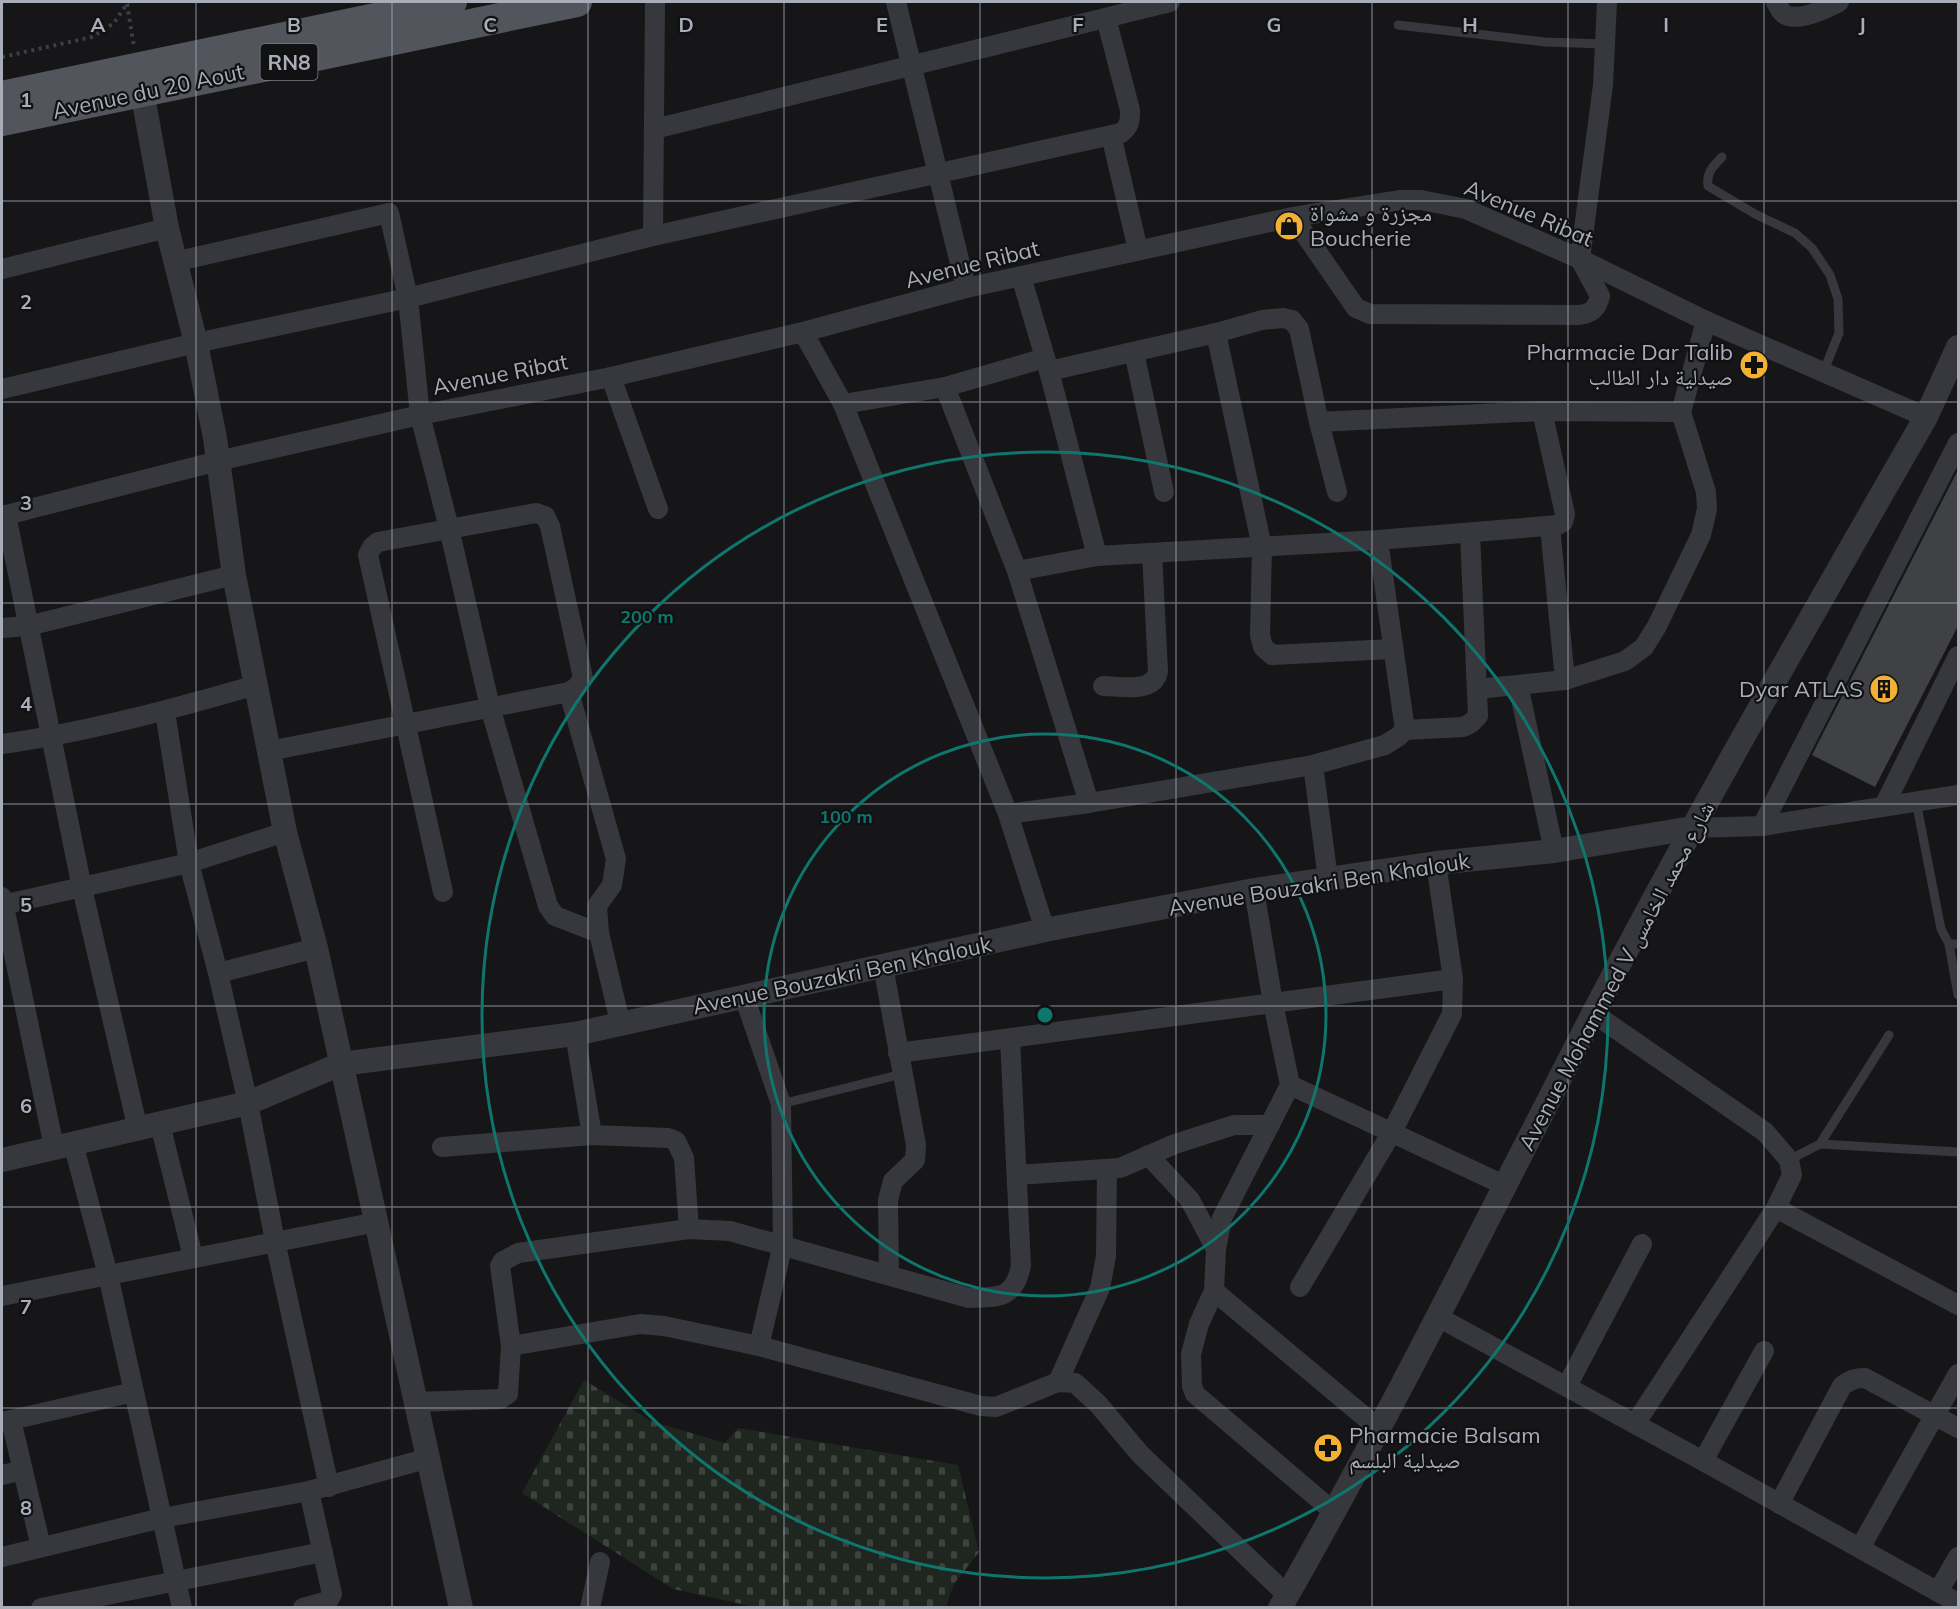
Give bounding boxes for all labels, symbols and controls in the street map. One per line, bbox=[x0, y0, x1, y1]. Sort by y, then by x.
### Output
text: A bbox=[91, 12, 106, 37]
text: B bbox=[287, 12, 301, 37]
text: C bbox=[483, 12, 497, 37]
text: D bbox=[678, 12, 694, 37]
text: E bbox=[876, 12, 888, 37]
text: F bbox=[1072, 12, 1084, 37]
text: G bbox=[1267, 12, 1281, 37]
text: H bbox=[1462, 12, 1478, 37]
text: I bbox=[1663, 12, 1669, 37]
text: J bbox=[1858, 12, 1866, 37]
road number: RN8 bbox=[260, 44, 318, 80]
street label: Avenue du 20 Aout bbox=[50, 57, 247, 125]
text: 1 bbox=[20, 87, 32, 112]
street label: Avenue Ribat bbox=[1461, 173, 1598, 253]
place label: مجزرة و مشواة Boucherie bbox=[1310, 199, 1432, 252]
shop icon: مجزرة و مشواة Boucherie bbox=[1273, 210, 1305, 242]
street label: Avenue Ribat bbox=[902, 234, 1042, 294]
text: 2 bbox=[20, 289, 32, 314]
place label: Pharmacie Dar Talib صيدلية دار الطالب bbox=[1526, 338, 1733, 391]
street label: Avenue Ribat bbox=[430, 347, 570, 401]
pharmacy icon: Pharmacie Dar Talib صيدلية دار الطالب bbox=[1738, 349, 1770, 381]
text: 3 bbox=[20, 490, 32, 515]
text: 200 m bbox=[620, 605, 674, 628]
building icon: Dyar ATLAS bbox=[1868, 673, 1900, 705]
place label: Dyar ATLAS bbox=[1739, 675, 1863, 703]
text: 4 bbox=[20, 691, 32, 716]
street label: Avenue Mohammed V شارع محمد الخامس bbox=[1512, 797, 1720, 1155]
text: 100 m bbox=[819, 805, 873, 828]
street label: Avenue Bouzakri Ben Khalouk bbox=[1166, 846, 1472, 922]
text: 5 bbox=[20, 892, 32, 917]
street label: Avenue Bouzakri Ben Khalouk bbox=[690, 929, 995, 1020]
centre of rings bbox=[1035, 1005, 1055, 1025]
text: 6 bbox=[20, 1093, 32, 1118]
text: 7 bbox=[20, 1294, 32, 1319]
place label: Pharmacie Balsam صيدلية البلسم bbox=[1349, 1421, 1541, 1475]
pharmacy icon: Pharmacie Balsam صيدلية البلسم bbox=[1312, 1432, 1344, 1464]
text: 8 bbox=[20, 1495, 32, 1520]

